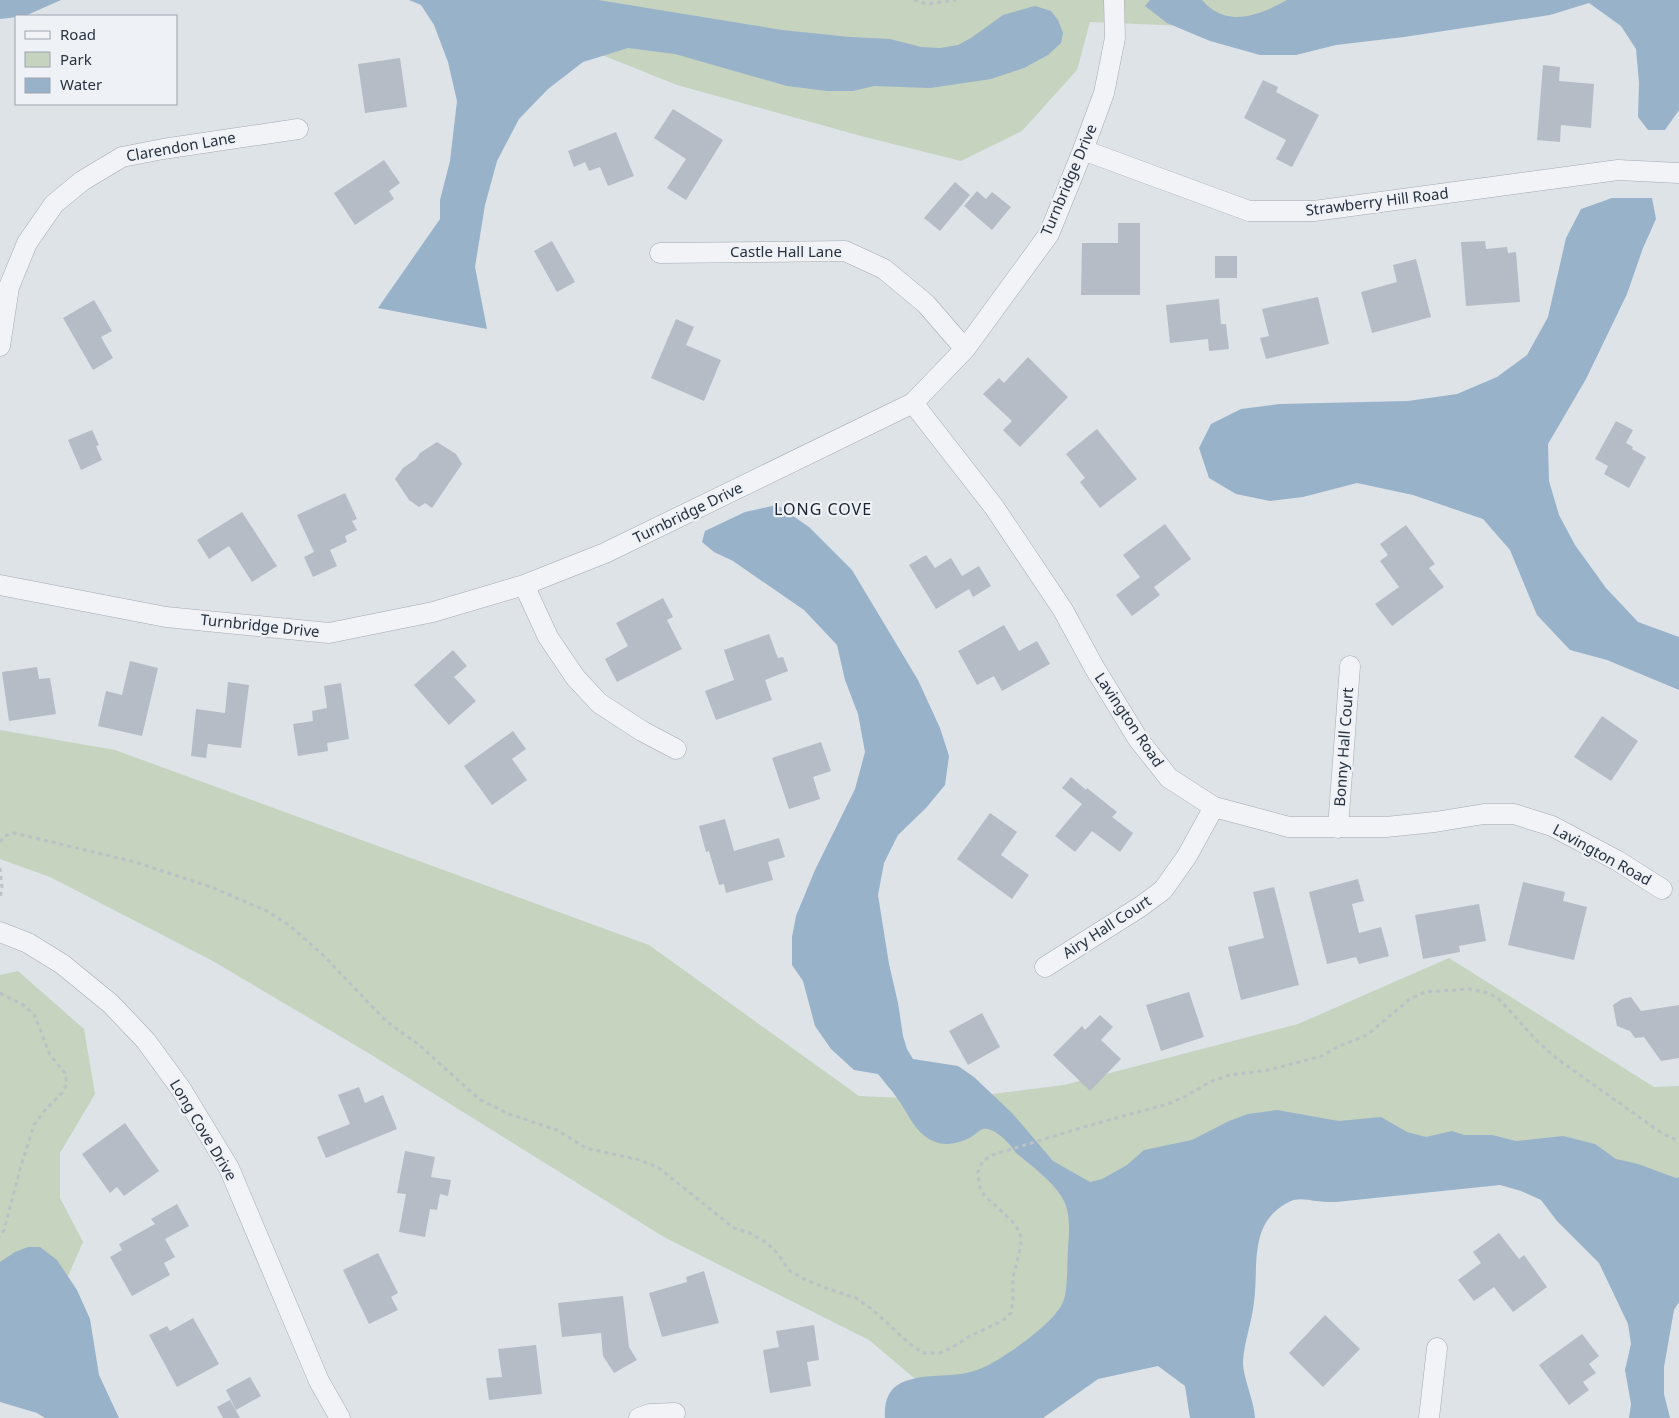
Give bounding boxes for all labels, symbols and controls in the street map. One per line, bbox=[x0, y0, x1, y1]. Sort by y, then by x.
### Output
legend bbox=[15, 15, 178, 105]
text: Road bbox=[60, 24, 96, 44]
text: Park bbox=[60, 49, 92, 69]
text: Water bbox=[60, 74, 102, 94]
street label: Turnbridge Drive bbox=[1036, 121, 1101, 239]
street label: Clarendon Lane bbox=[124, 127, 237, 165]
street label: Strawberry Hill Road bbox=[1304, 182, 1450, 220]
street label: Castle Hall Lane bbox=[730, 241, 842, 261]
street label: Turnbridge Drive bbox=[629, 477, 746, 547]
district label: LONG COVE bbox=[774, 498, 872, 520]
street label: Turnbridge Drive bbox=[200, 609, 321, 641]
street label: Lavington Road bbox=[1091, 668, 1169, 771]
street label: Bonny Hall Court bbox=[1329, 686, 1357, 807]
street label: Lavington Road bbox=[1550, 819, 1655, 890]
street label: Airy Hall Court bbox=[1058, 890, 1155, 962]
street label: Long Cove Drive bbox=[166, 1075, 242, 1184]

